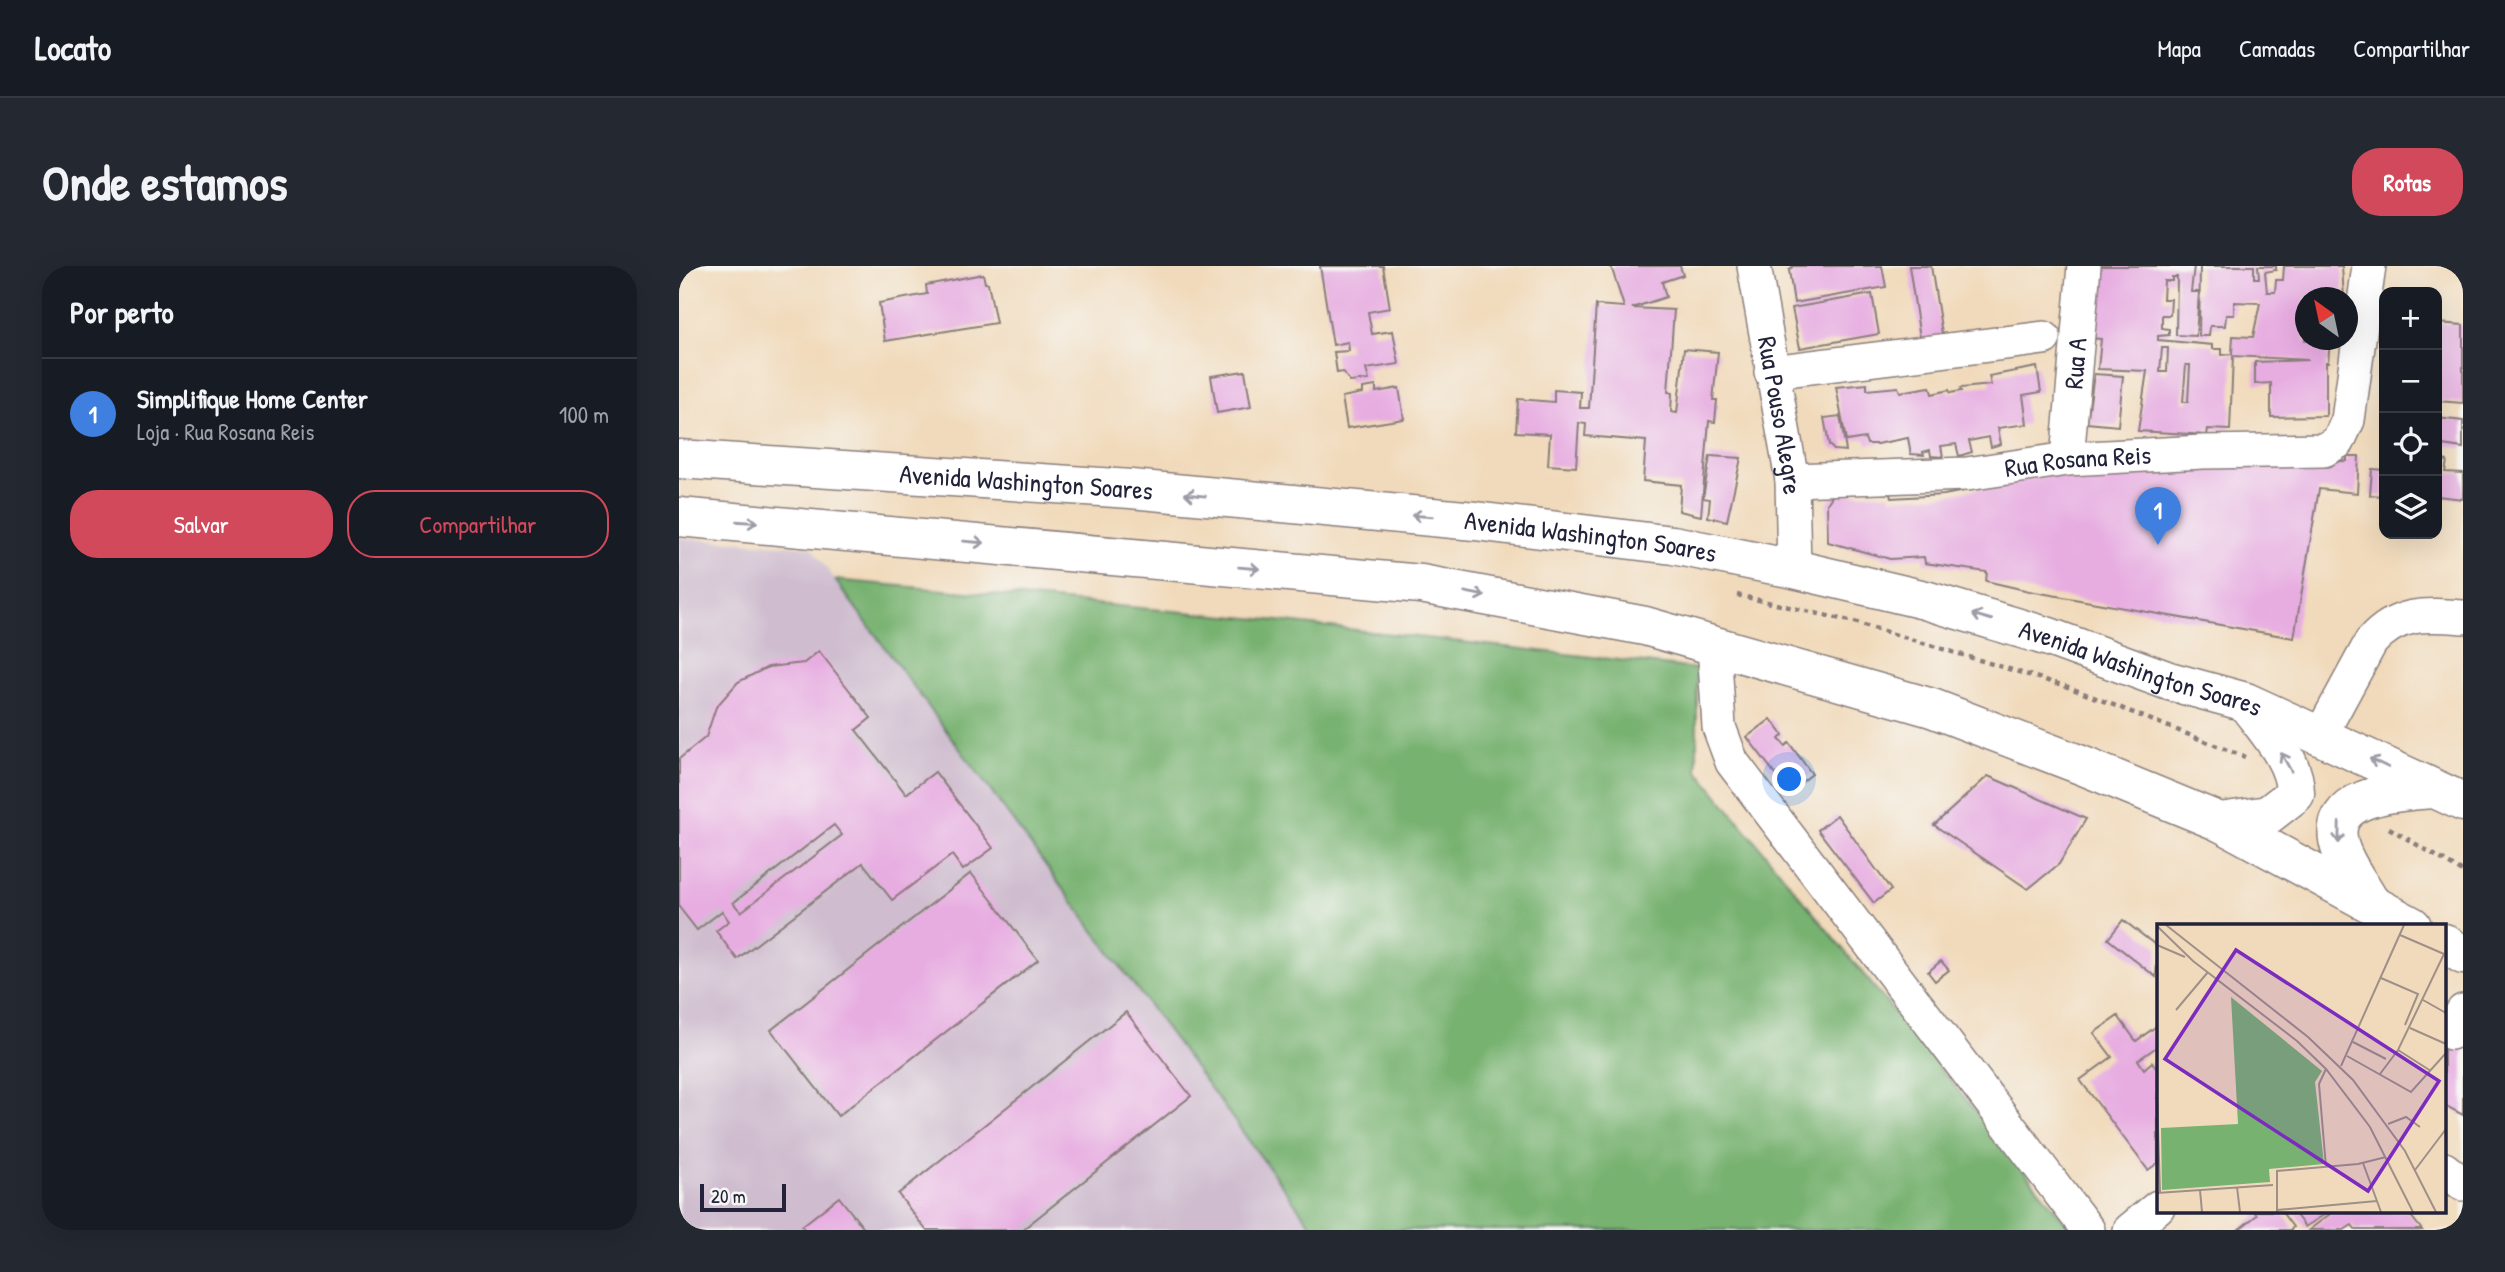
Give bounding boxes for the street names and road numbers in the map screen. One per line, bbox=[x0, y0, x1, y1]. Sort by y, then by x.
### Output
street label: Rua Pouso Alegre bbox=[1750, 334, 1810, 495]
street label: Rua A bbox=[2055, 336, 2095, 390]
street label: Rua Rosana Reis bbox=[2002, 437, 2152, 485]
street label: Avenida Washington Soares bbox=[898, 456, 1155, 508]
street label: Avenida Washington Soares bbox=[1463, 502, 1720, 570]
street label: Avenida Washington Soares bbox=[2015, 611, 2268, 724]

